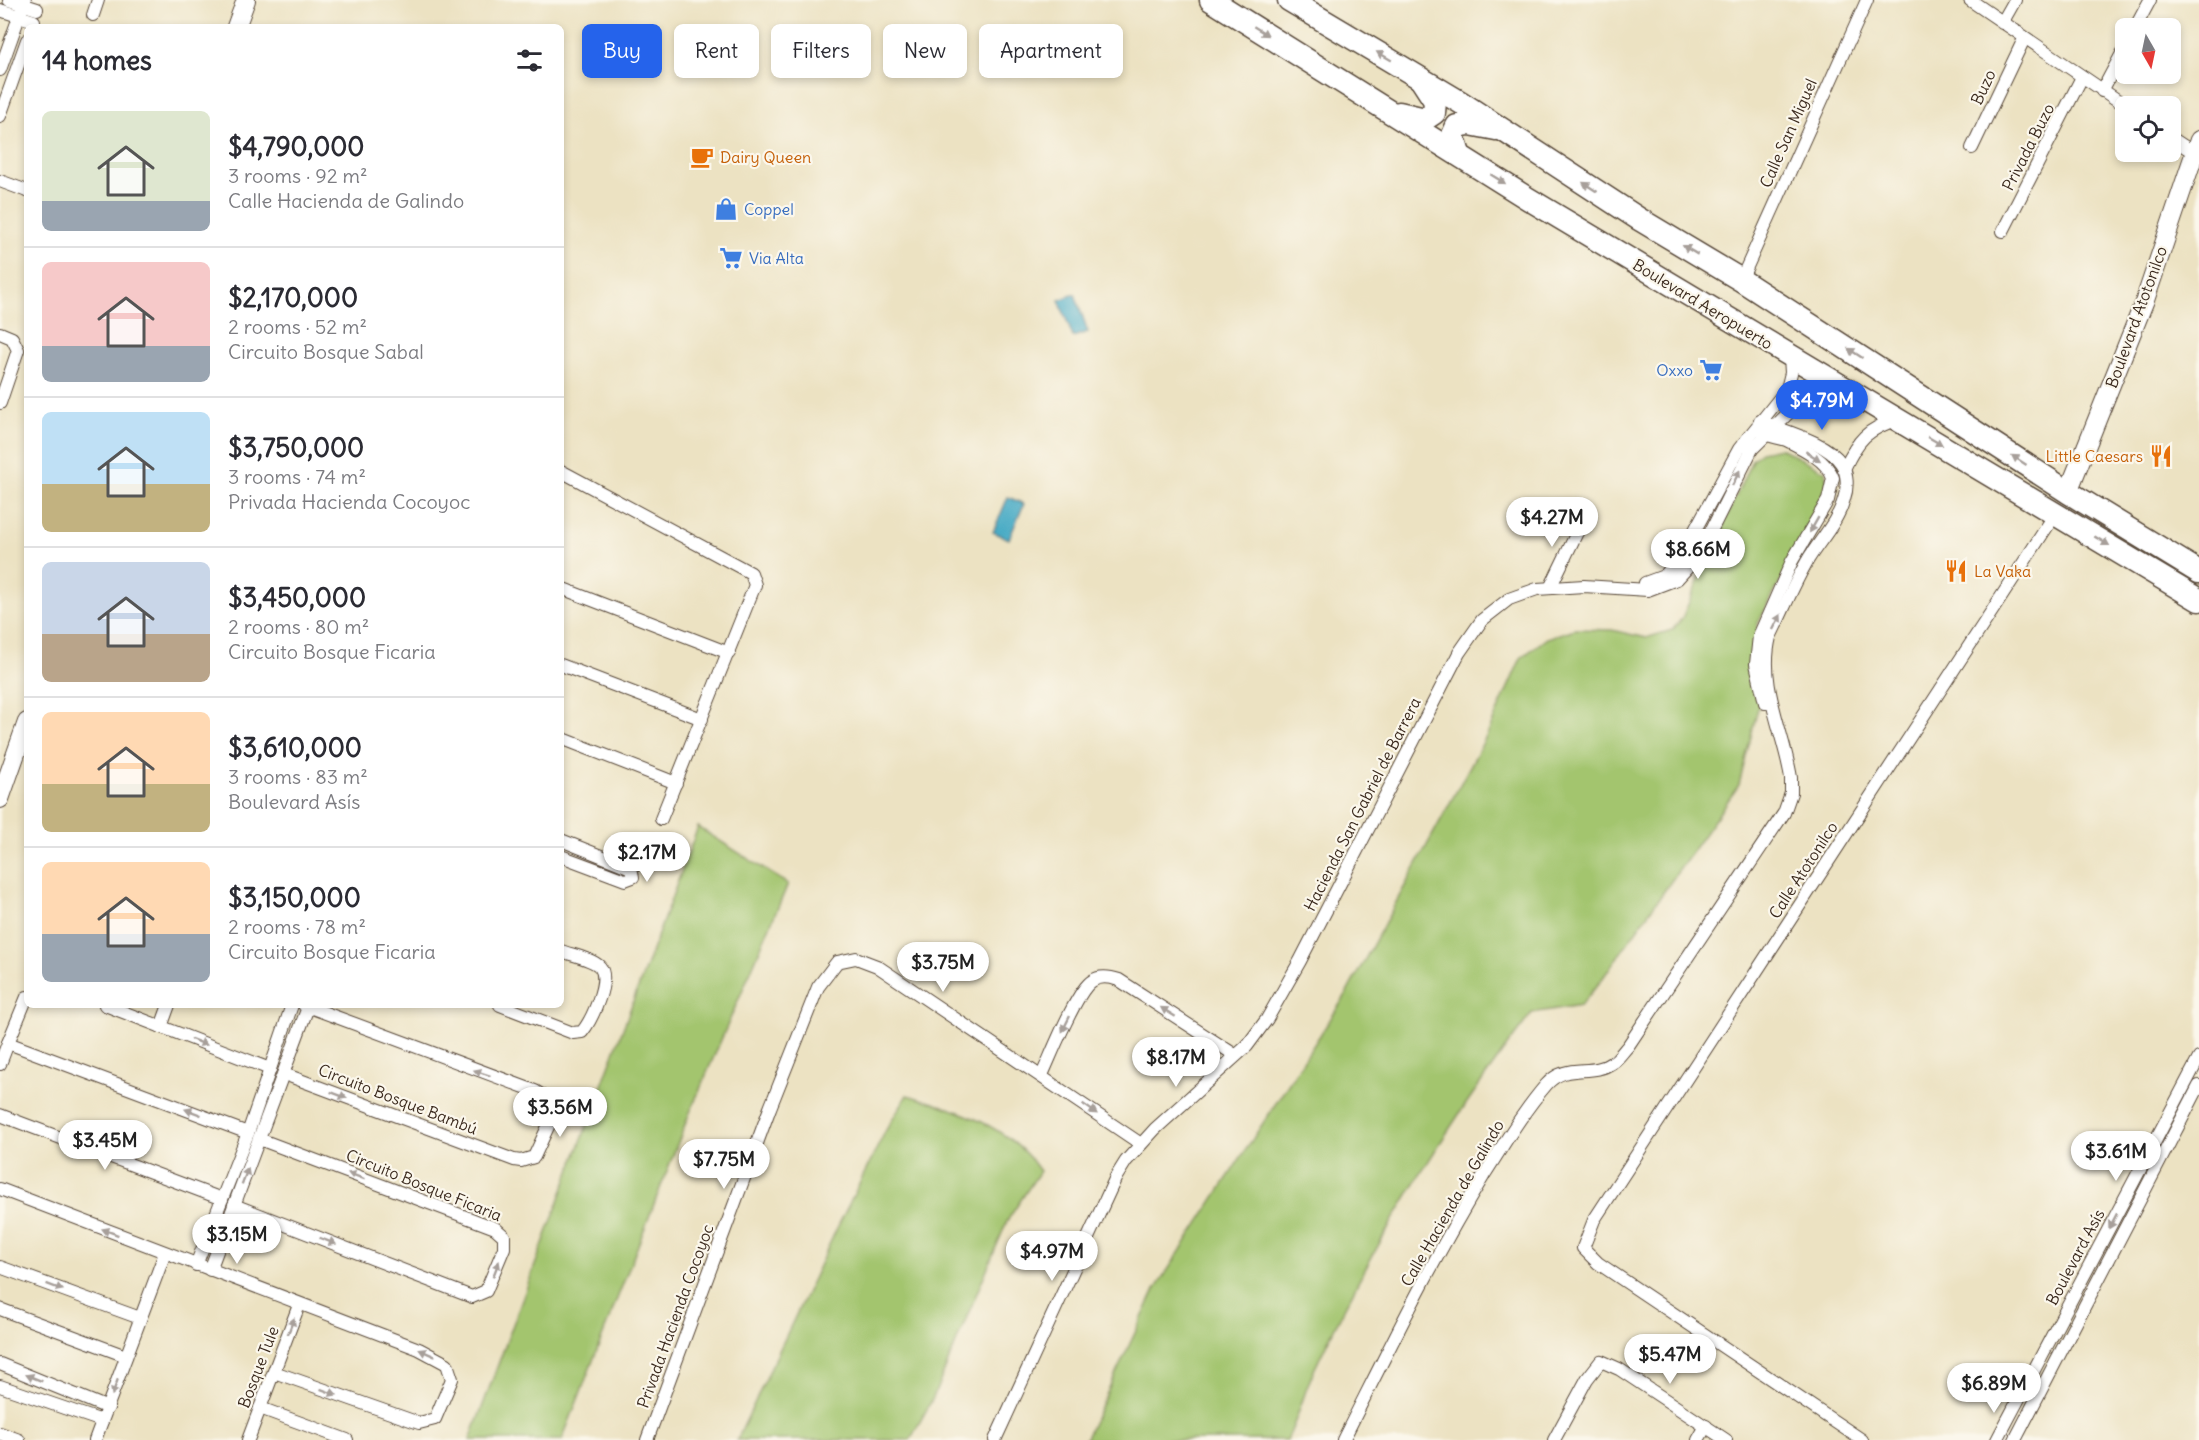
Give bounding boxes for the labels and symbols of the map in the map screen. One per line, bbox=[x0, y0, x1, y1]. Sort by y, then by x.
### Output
north arrow bbox=[2115, 18, 2181, 84]
one-way arrow bbox=[1253, 25, 1269, 36]
one-way arrow bbox=[1376, 52, 1393, 62]
street label: Buzo bbox=[1966, 66, 2000, 108]
street label: Calle San Miguel bbox=[1755, 75, 1821, 191]
street label: Privada Buzo bbox=[1997, 100, 2059, 194]
cafe icon: Dairy Queen bbox=[689, 144, 715, 170]
place label: Dairy Queen bbox=[720, 147, 811, 167]
one-way arrow bbox=[1489, 173, 1505, 185]
one-way arrow bbox=[1582, 181, 1598, 192]
shop icon: Coppel bbox=[713, 196, 739, 222]
place label: Coppel bbox=[744, 199, 794, 219]
street label: Boulevard Atotonilco bbox=[2101, 243, 2171, 391]
one-way arrow bbox=[1682, 244, 1698, 255]
supermarket icon: Via Alta bbox=[718, 245, 744, 271]
place label: Via Alta bbox=[749, 248, 804, 268]
street label: Boulevard Aeropuerto bbox=[1629, 254, 1777, 354]
one-way arrow bbox=[1847, 348, 1864, 359]
supermarket icon: Oxxo bbox=[1698, 357, 1724, 383]
place label: Oxxo bbox=[1656, 360, 1693, 380]
pin: $4.79M bbox=[1773, 380, 1871, 431]
one-way arrow bbox=[1927, 435, 1943, 446]
restaurant icon: Little Caesars bbox=[2148, 443, 2174, 469]
place label: Little Caesars bbox=[2046, 446, 2143, 466]
one-way arrow bbox=[1805, 451, 1821, 462]
one-way arrow bbox=[2011, 454, 2027, 465]
one-way arrow bbox=[1732, 470, 1741, 487]
pin: $4.27M bbox=[1503, 497, 1601, 548]
one-way arrow bbox=[1809, 517, 1819, 534]
pin: $8.66M bbox=[1649, 529, 1747, 580]
one-way arrow bbox=[2094, 536, 2111, 546]
restaurant icon: La Vaka bbox=[1943, 558, 1969, 584]
place label: La Vaka bbox=[1974, 561, 2031, 581]
one-way arrow bbox=[1772, 613, 1782, 630]
street label: Hacienda San Gabriel de Barrera bbox=[1299, 694, 1425, 914]
street label: Calle Atotonilco bbox=[1764, 818, 1842, 922]
pin: $2.17M bbox=[598, 832, 696, 883]
pin: $3.75M bbox=[894, 942, 992, 993]
one-way arrow bbox=[1160, 1007, 1176, 1018]
one-way arrow bbox=[1061, 1016, 1071, 1033]
one-way arrow bbox=[190, 1037, 208, 1047]
pin: $8.17M bbox=[1127, 1037, 1225, 1088]
street label: Circuito Bosque Bambú bbox=[316, 1059, 480, 1139]
one-way arrow bbox=[473, 1067, 491, 1077]
pin: $3.56M bbox=[511, 1087, 609, 1138]
one-way arrow bbox=[330, 1090, 348, 1100]
one-way arrow bbox=[1081, 1103, 1097, 1115]
one-way arrow bbox=[184, 1107, 202, 1117]
street label: Calle Hacienda de Galindo bbox=[1396, 1116, 1508, 1290]
pin: $3.45M bbox=[56, 1120, 154, 1171]
pin: $3.61M bbox=[2067, 1131, 2165, 1182]
pin: $7.75M bbox=[675, 1139, 773, 1190]
street label: Circuito Bosque Ficaria bbox=[343, 1145, 505, 1225]
one-way arrow bbox=[241, 1167, 250, 1185]
one-way arrow bbox=[347, 1170, 365, 1180]
street label: Boulevard Asís bbox=[2041, 1206, 2109, 1308]
one-way arrow bbox=[2108, 1212, 2118, 1230]
pin: $3.15M bbox=[188, 1214, 286, 1265]
street label: Privada Hacienda Cocoyoc bbox=[632, 1221, 718, 1411]
one-way arrow bbox=[101, 1227, 119, 1237]
pin: $4.97M bbox=[1003, 1231, 1101, 1282]
one-way arrow bbox=[319, 1237, 337, 1246]
one-way arrow bbox=[491, 1259, 501, 1277]
one-way arrow bbox=[46, 1283, 64, 1292]
one-way arrow bbox=[287, 1317, 296, 1335]
street label: Bosque Tule bbox=[233, 1323, 283, 1411]
pin: $5.47M bbox=[1621, 1334, 1719, 1385]
one-way arrow bbox=[418, 1348, 436, 1357]
pin: $6.89M bbox=[1945, 1363, 2043, 1414]
one-way arrow bbox=[25, 1373, 43, 1383]
one-way arrow bbox=[110, 1378, 120, 1396]
one-way arrow bbox=[320, 1387, 338, 1397]

